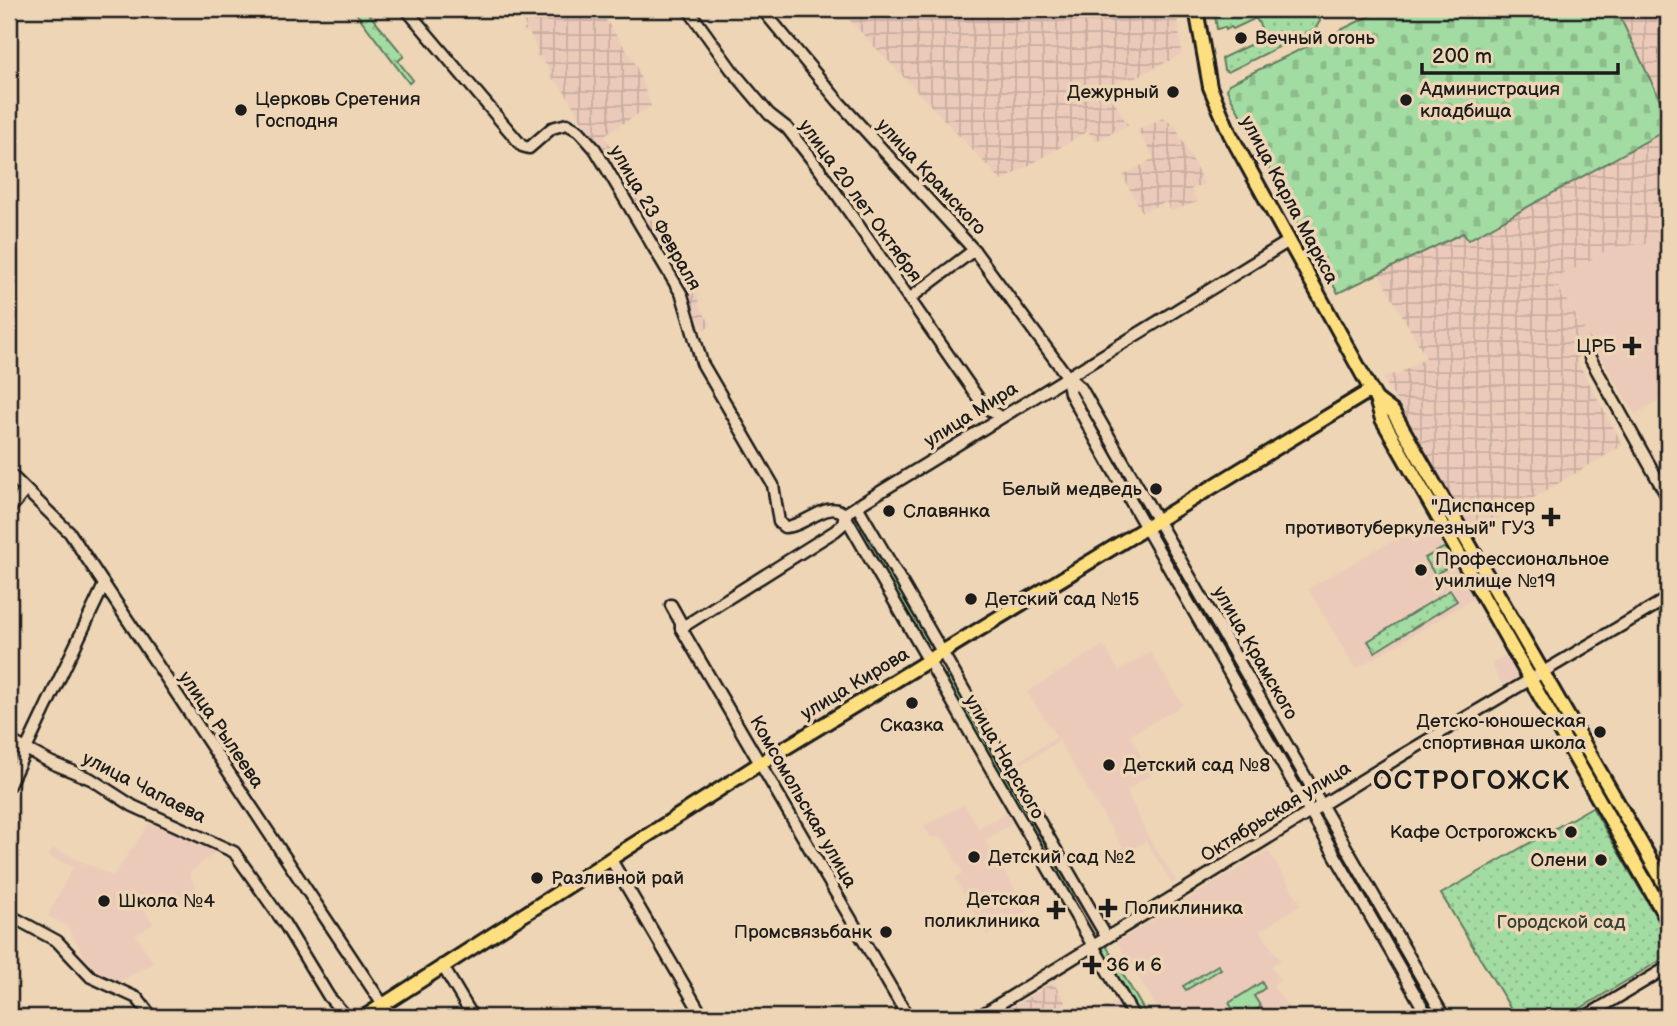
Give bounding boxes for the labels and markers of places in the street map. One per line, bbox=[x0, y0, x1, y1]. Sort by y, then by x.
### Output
place label: Вечный огонь bbox=[1255, 27, 1375, 50]
marker: Вечный огонь bbox=[1233, 30, 1249, 46]
place label: Администрация кладбища bbox=[1419, 78, 1560, 123]
place label: Дежурный bbox=[1067, 81, 1159, 104]
marker: Дежурный bbox=[1165, 84, 1181, 100]
place label: Церковь Сретения Господня bbox=[255, 88, 421, 133]
marker: Администрация кладбища bbox=[1398, 92, 1414, 108]
marker: Церковь Сретения Господня bbox=[233, 102, 249, 118]
place label: ЦРБ bbox=[1576, 335, 1617, 358]
marker: ЦРБ bbox=[1622, 336, 1642, 356]
place label: Белый медведь bbox=[1002, 478, 1143, 501]
marker: Белый медведь bbox=[1148, 481, 1164, 497]
place label: "Диспансер противотуберкулезный" ГУЗ bbox=[1285, 495, 1535, 540]
place label: Славянка bbox=[903, 500, 990, 523]
marker: Славянка bbox=[881, 503, 897, 519]
marker: "Диспансер противотуберкулезный" ГУЗ bbox=[1541, 507, 1561, 527]
place label: Профессиональное училище №19 bbox=[1435, 548, 1609, 593]
marker: Профессиональное училище №19 bbox=[1413, 562, 1429, 578]
place label: Детский сад №15 bbox=[985, 588, 1139, 611]
marker: Детский сад №15 bbox=[963, 591, 979, 607]
marker: Сказка bbox=[904, 695, 920, 711]
place label: Детско-юношеская спортивная школа bbox=[1417, 710, 1586, 755]
place label: Сказка bbox=[880, 714, 944, 737]
marker: Детско-юношеская спортивная школа bbox=[1592, 724, 1608, 740]
place label: Детский сад №8 bbox=[1123, 754, 1270, 777]
marker: Детский сад №8 bbox=[1101, 757, 1117, 773]
place label: Кафе Острогожскъ bbox=[1390, 821, 1557, 844]
marker: Кафе Острогожскъ bbox=[1563, 824, 1579, 840]
place label: Детский сад №2 bbox=[988, 846, 1136, 869]
marker: Детский сад №2 bbox=[966, 849, 982, 865]
place label: Олени bbox=[1531, 849, 1587, 872]
marker: Олени bbox=[1593, 852, 1609, 868]
place label: Разливной рай bbox=[551, 867, 684, 890]
marker: Разливной рай bbox=[529, 870, 545, 886]
place label: Детская поликлиника bbox=[924, 888, 1040, 933]
place label: Школа №4 bbox=[118, 890, 215, 913]
marker: Школа №4 bbox=[96, 893, 112, 909]
place label: Поликлиника bbox=[1124, 897, 1243, 920]
marker: Поликлиника bbox=[1098, 898, 1118, 918]
marker: Детская поликлиника bbox=[1046, 900, 1066, 920]
place label: Промсвязьбанк bbox=[734, 921, 872, 944]
marker: Промсвязьбанк bbox=[878, 924, 894, 940]
place label: 36 и 6 bbox=[1106, 954, 1162, 977]
marker: 36 и 6 bbox=[1084, 957, 1100, 973]

